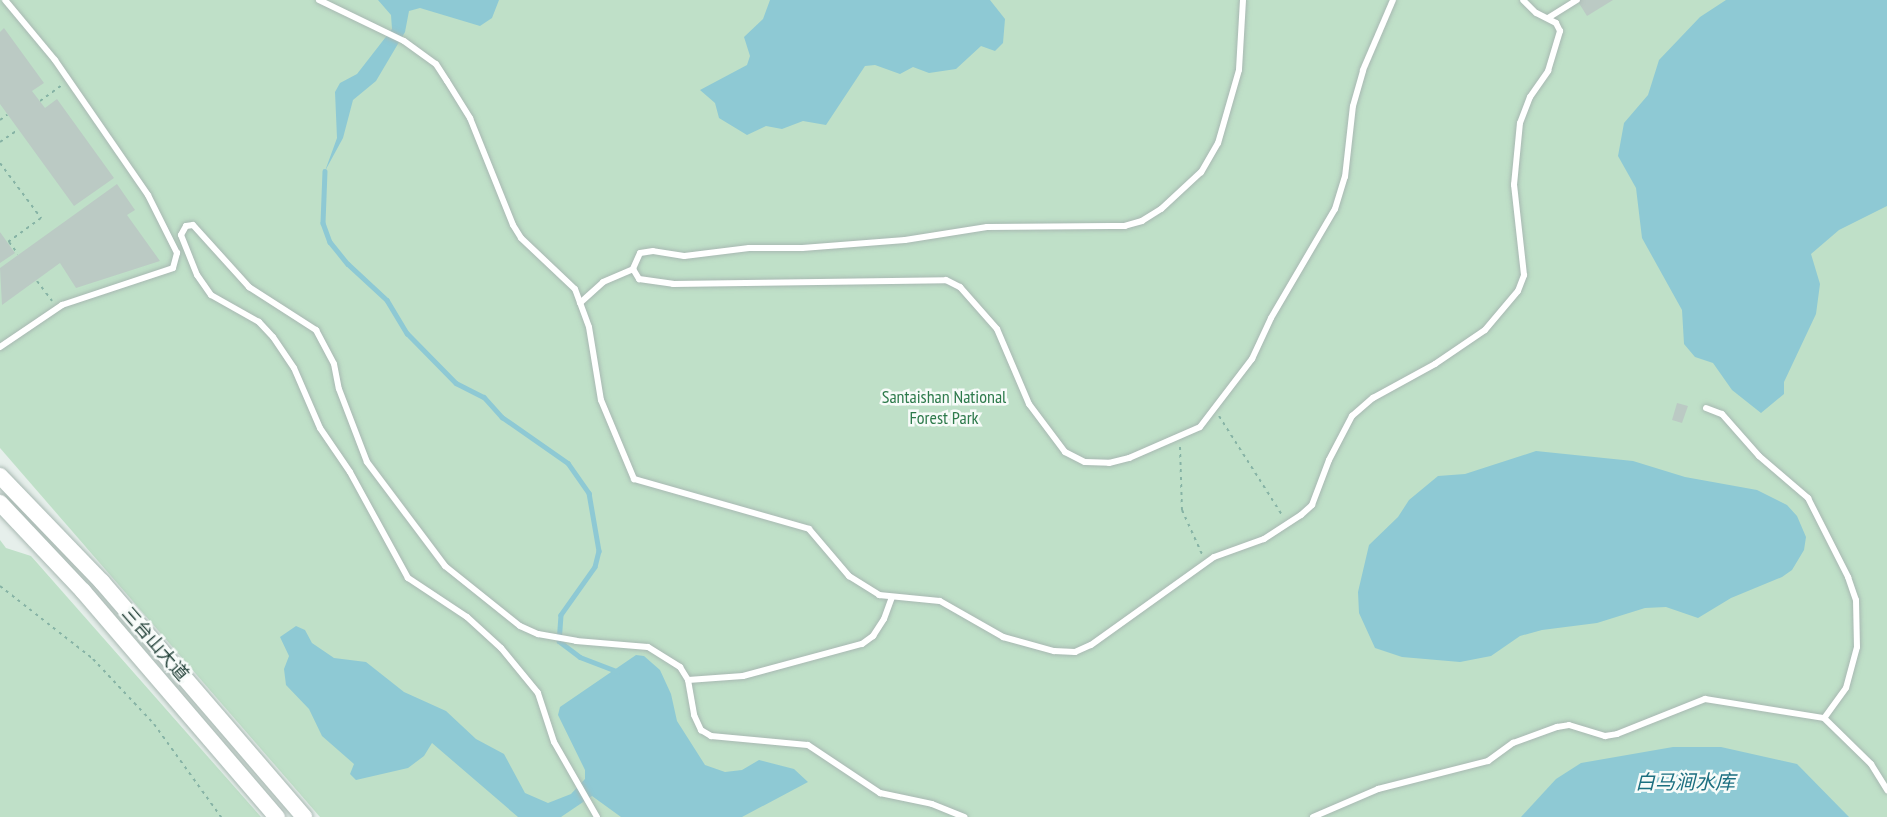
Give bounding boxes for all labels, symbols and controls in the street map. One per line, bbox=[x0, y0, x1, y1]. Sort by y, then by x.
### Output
park label: Santaishan National Forest Park bbox=[882, 387, 1006, 430]
street label: 三台山大道 bbox=[117, 603, 193, 685]
water label: 白马涧水库 bbox=[1635, 770, 1735, 794]

